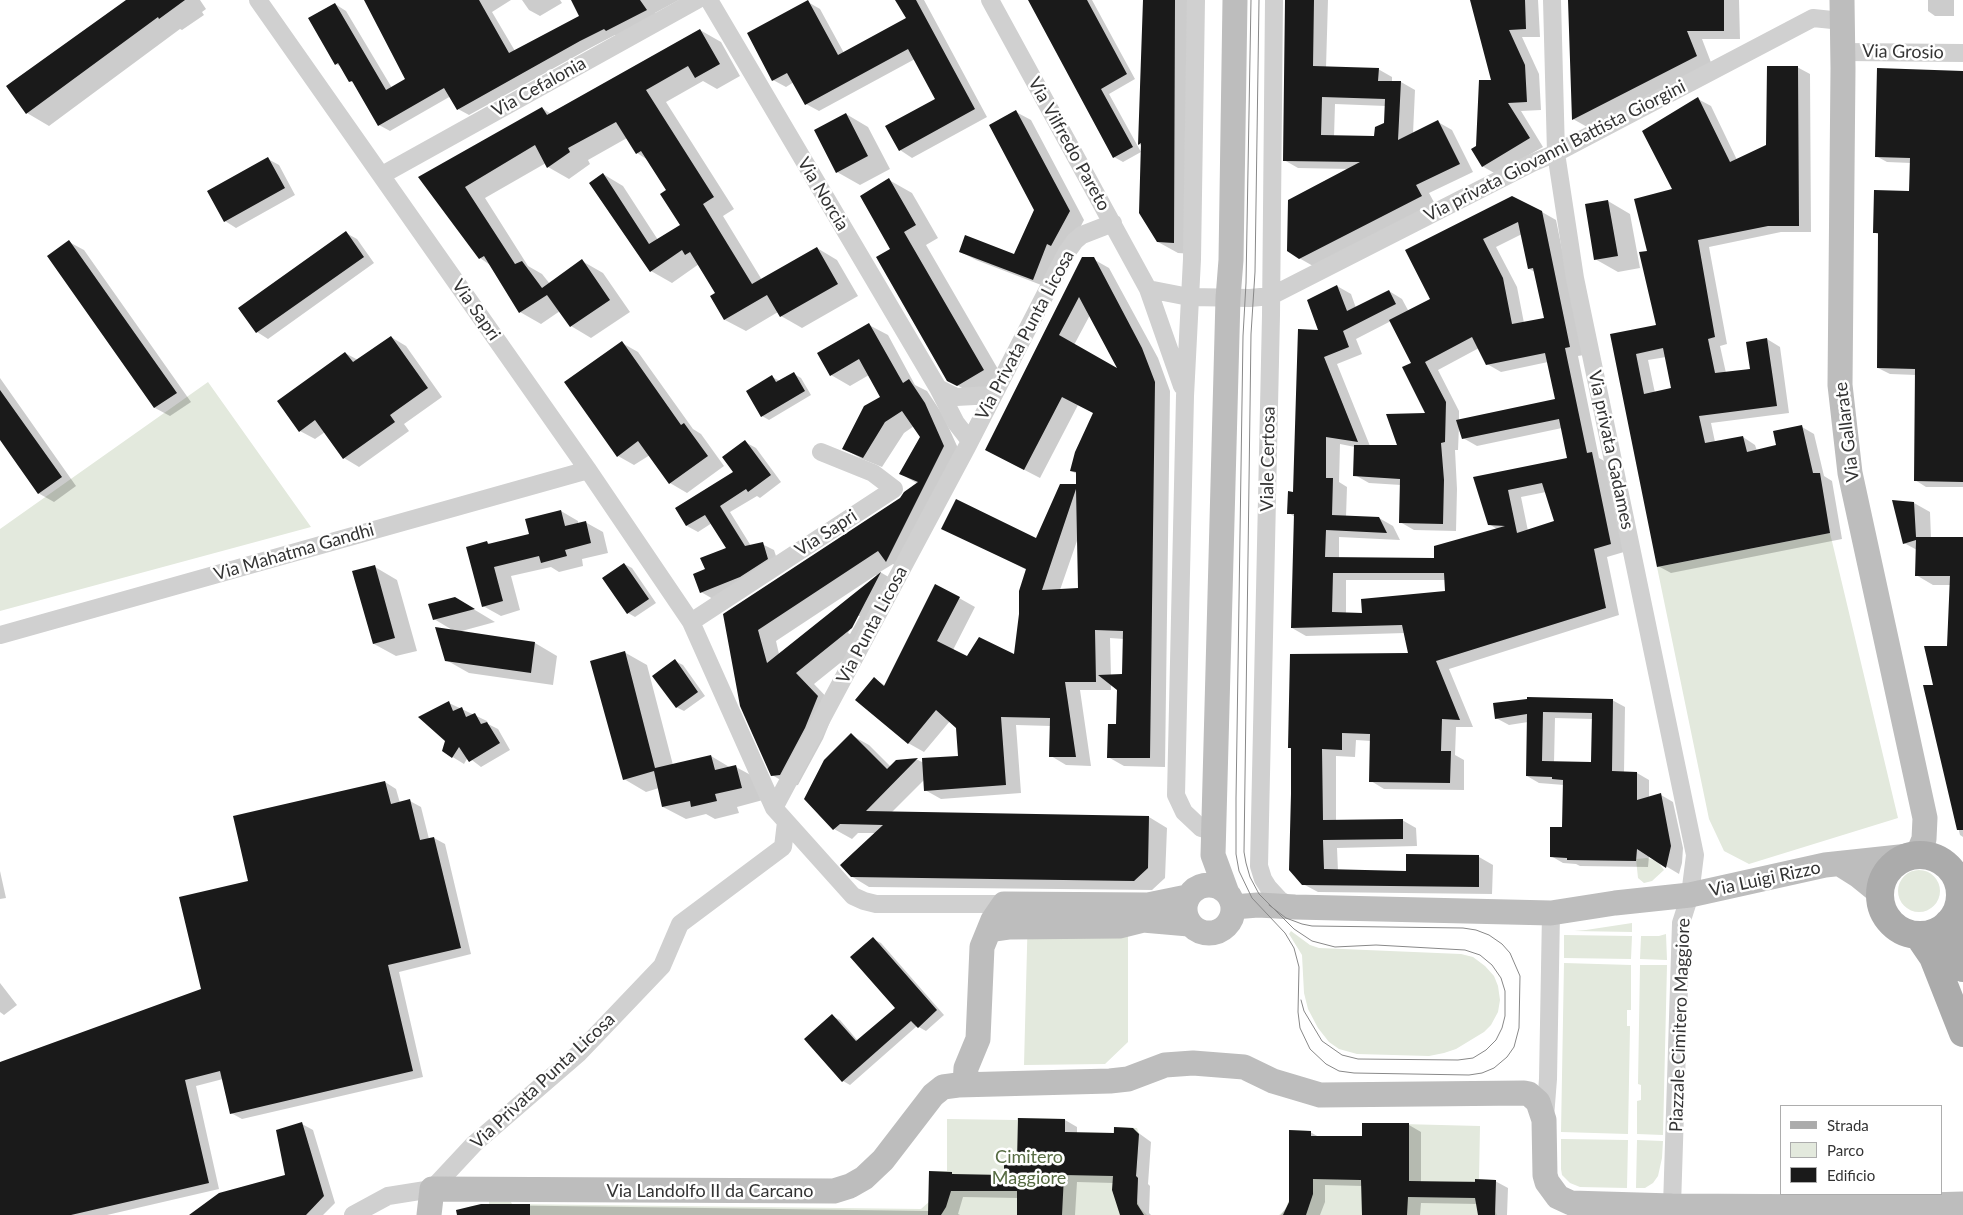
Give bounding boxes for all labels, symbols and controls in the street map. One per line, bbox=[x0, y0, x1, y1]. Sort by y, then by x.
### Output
street label: Via Grosio bbox=[1862, 40, 1944, 64]
street label: Via Cefalonia bbox=[488, 52, 590, 122]
street label: Via Vilfredo Pareto bbox=[1023, 73, 1115, 215]
street label: Via privata Giovanni Battista Giorgini bbox=[1421, 75, 1689, 227]
street label: Via Norcia bbox=[793, 153, 853, 235]
street label: Via Privata Punta Licosa bbox=[971, 246, 1079, 424]
street label: Via Sapri bbox=[447, 275, 505, 345]
street label: Via privata Gadames bbox=[1584, 368, 1638, 532]
street label: Via Gallarate bbox=[1830, 381, 1864, 483]
street label: Viale Certosa bbox=[1256, 406, 1280, 512]
street label: Via Sapri bbox=[791, 505, 861, 561]
street label: Via Mahatma Gandhi bbox=[211, 519, 377, 585]
street label: Via Punta Licosa bbox=[832, 563, 912, 687]
street label: Via Luigi Rizzo bbox=[1707, 857, 1823, 901]
street label: Piazzale Cimitero Maggiore bbox=[1665, 918, 1695, 1132]
street label: Via Privata Punta Licosa bbox=[466, 1009, 620, 1153]
legend bbox=[1780, 1105, 1943, 1195]
text: Strada bbox=[1827, 1116, 1869, 1134]
text: Parco bbox=[1827, 1141, 1864, 1159]
park label: Cimitero Maggiore bbox=[992, 1146, 1066, 1188]
text: Edificio bbox=[1827, 1166, 1875, 1184]
street label: Via Landolfo II da Carcano bbox=[607, 1180, 813, 1202]

